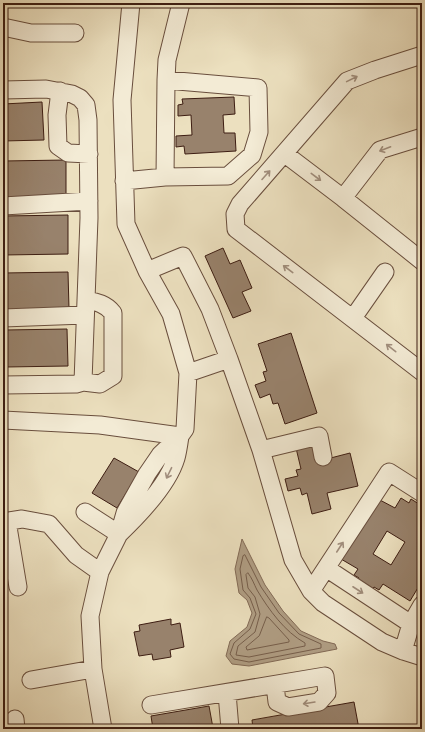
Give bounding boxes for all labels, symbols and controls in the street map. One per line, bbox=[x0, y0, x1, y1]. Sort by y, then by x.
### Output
one-way arrow bbox=[346, 75, 358, 82]
one-way arrow bbox=[380, 146, 392, 154]
one-way arrow bbox=[261, 171, 270, 181]
one-way arrow bbox=[311, 173, 322, 182]
one-way arrow bbox=[283, 264, 294, 273]
one-way arrow bbox=[386, 344, 397, 352]
one-way arrow bbox=[164, 467, 172, 479]
one-way arrow bbox=[336, 542, 344, 553]
one-way arrow bbox=[353, 586, 364, 594]
one-way arrow bbox=[303, 699, 316, 707]

